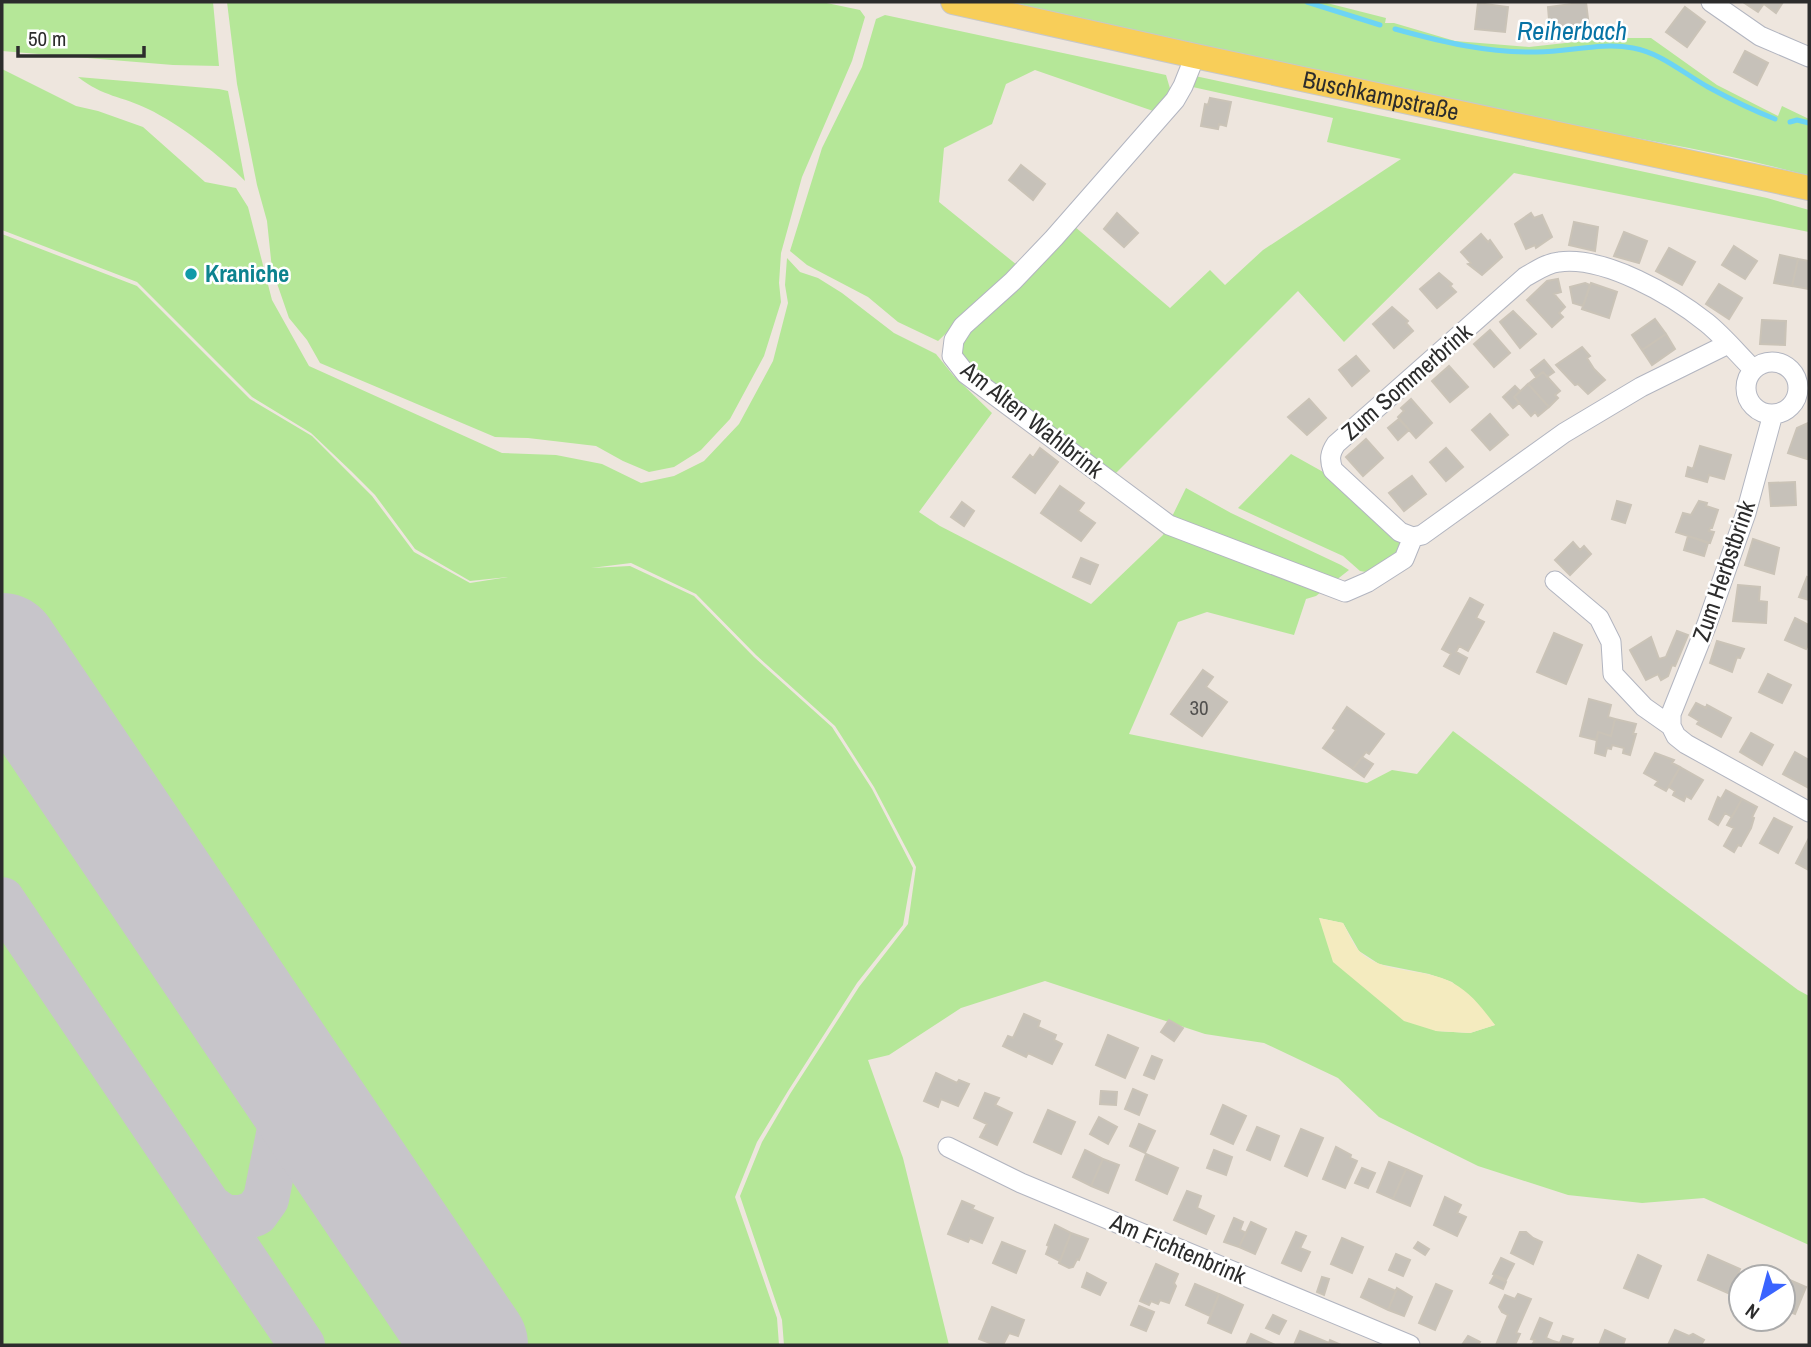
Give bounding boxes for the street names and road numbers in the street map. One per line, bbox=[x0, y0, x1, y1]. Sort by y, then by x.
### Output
street label: Buschkampstraße bbox=[1300, 63, 1462, 127]
street label: Zum Sommerbrink bbox=[1334, 316, 1478, 447]
street label: Am Alten Wahlbrink bbox=[954, 353, 1110, 485]
street label: Zum Herbstbrink bbox=[1684, 496, 1762, 645]
street label: Am Fichtenbrink bbox=[1105, 1205, 1251, 1291]

